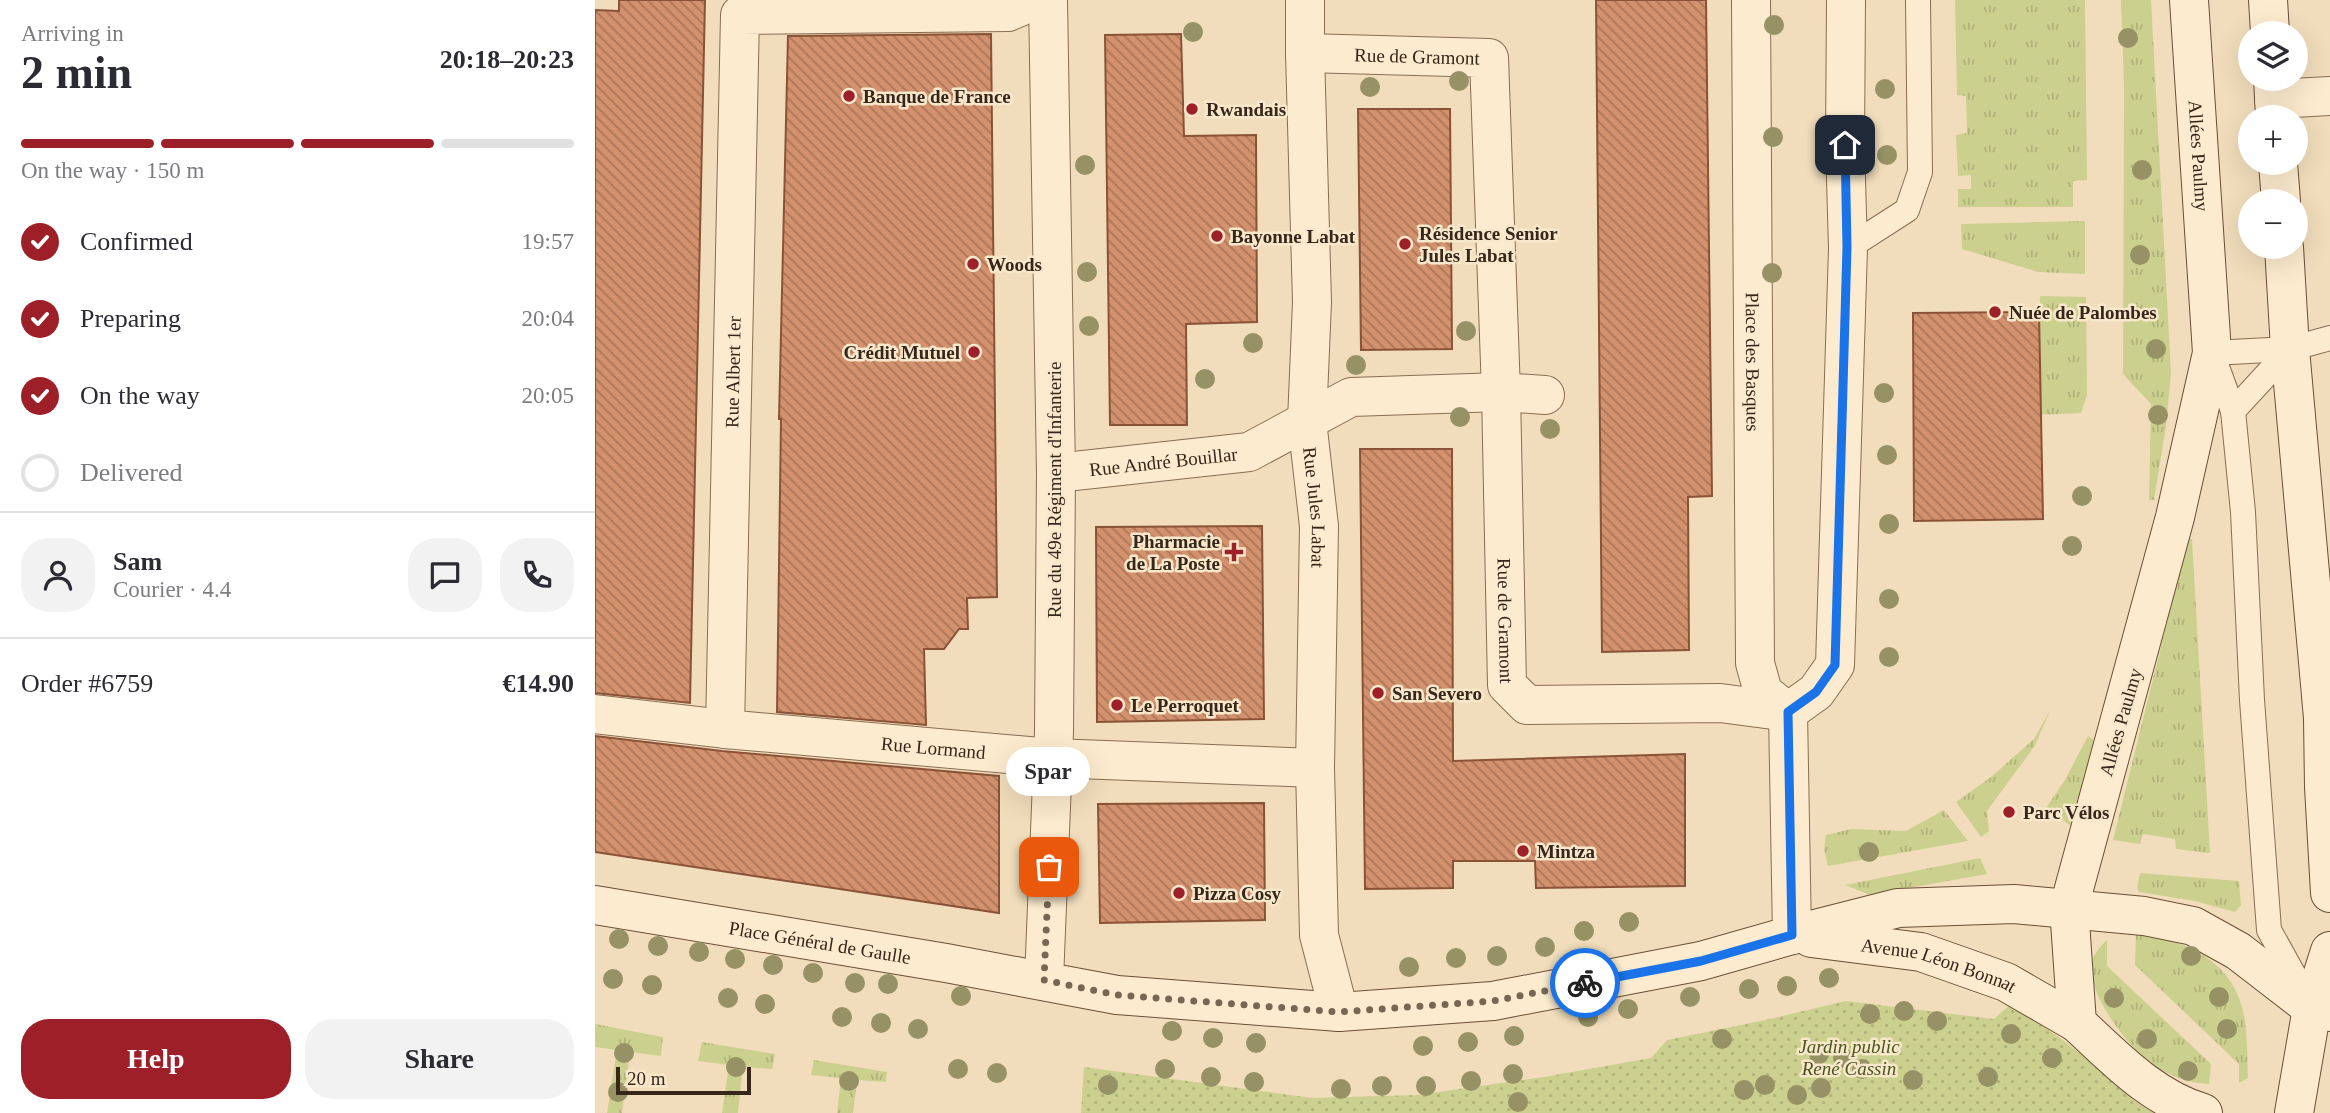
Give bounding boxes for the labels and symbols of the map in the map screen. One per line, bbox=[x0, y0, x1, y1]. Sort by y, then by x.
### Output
street label: Rue de Gramont bbox=[1354, 44, 1481, 69]
place label: Banque de France bbox=[863, 86, 1011, 107]
marker: Banque de France bbox=[841, 88, 857, 104]
place label: Rwandais bbox=[1206, 99, 1286, 120]
street label: Allées Paulmy bbox=[2185, 99, 2213, 212]
marker: Rwandais bbox=[1184, 101, 1200, 117]
pin bbox=[1815, 115, 1875, 175]
place label: Résidence Senior Jules Labat bbox=[1419, 223, 1558, 266]
place label: Bayonne Labat bbox=[1231, 226, 1356, 247]
marker: Bayonne Labat bbox=[1209, 228, 1225, 244]
marker: Résidence Senior Jules Labat bbox=[1397, 236, 1413, 252]
place label: Woods bbox=[987, 254, 1042, 275]
marker: Woods bbox=[965, 256, 981, 272]
street label: Place des Basques bbox=[1742, 292, 1764, 432]
place label: Nuée de Palombes bbox=[2009, 302, 2157, 323]
marker: Nuée de Palombes bbox=[1987, 304, 2003, 320]
street label: Rue Albert 1er bbox=[721, 315, 745, 428]
place label: Crédit Mutuel bbox=[843, 342, 960, 363]
marker: Crédit Mutuel bbox=[966, 344, 982, 360]
street label: Rue du 49e Régiment d'Infanterie bbox=[1044, 362, 1065, 618]
street label: Rue André Bouillar bbox=[1088, 443, 1239, 480]
street label: Rue Jules Labat bbox=[1299, 446, 1329, 569]
place label: Pharmacie de La Poste bbox=[1126, 531, 1220, 574]
marker: Pharmacie de La Poste bbox=[1226, 544, 1242, 560]
street label: Rue de Gramont bbox=[1493, 558, 1517, 684]
street label: Allées Paulmy bbox=[2095, 665, 2146, 779]
place label: San Severo bbox=[1392, 683, 1482, 704]
marker: San Severo bbox=[1370, 685, 1386, 701]
place label: Le Perroquet bbox=[1131, 695, 1239, 716]
marker: Le Perroquet bbox=[1109, 697, 1125, 713]
street label: Rue Lormand bbox=[880, 733, 987, 763]
callout: Spar bbox=[1007, 748, 1091, 797]
place label: Parc Vélos bbox=[2023, 802, 2109, 823]
marker: Parc Vélos bbox=[2001, 804, 2017, 820]
pin bbox=[1019, 837, 1079, 897]
place label: Mintza bbox=[1537, 841, 1596, 862]
marker: Mintza bbox=[1515, 843, 1531, 859]
place label: Pizza Cosy bbox=[1193, 883, 1282, 904]
marker: Pizza Cosy bbox=[1171, 885, 1187, 901]
street label: Place Général de Gaulle bbox=[727, 917, 912, 968]
street label: Avenue Léon Bonnat bbox=[1860, 934, 2021, 997]
courier bbox=[1550, 948, 1620, 1018]
park label: Jardin public René Cassin bbox=[1798, 1036, 1900, 1079]
scale bar bbox=[616, 1064, 751, 1096]

